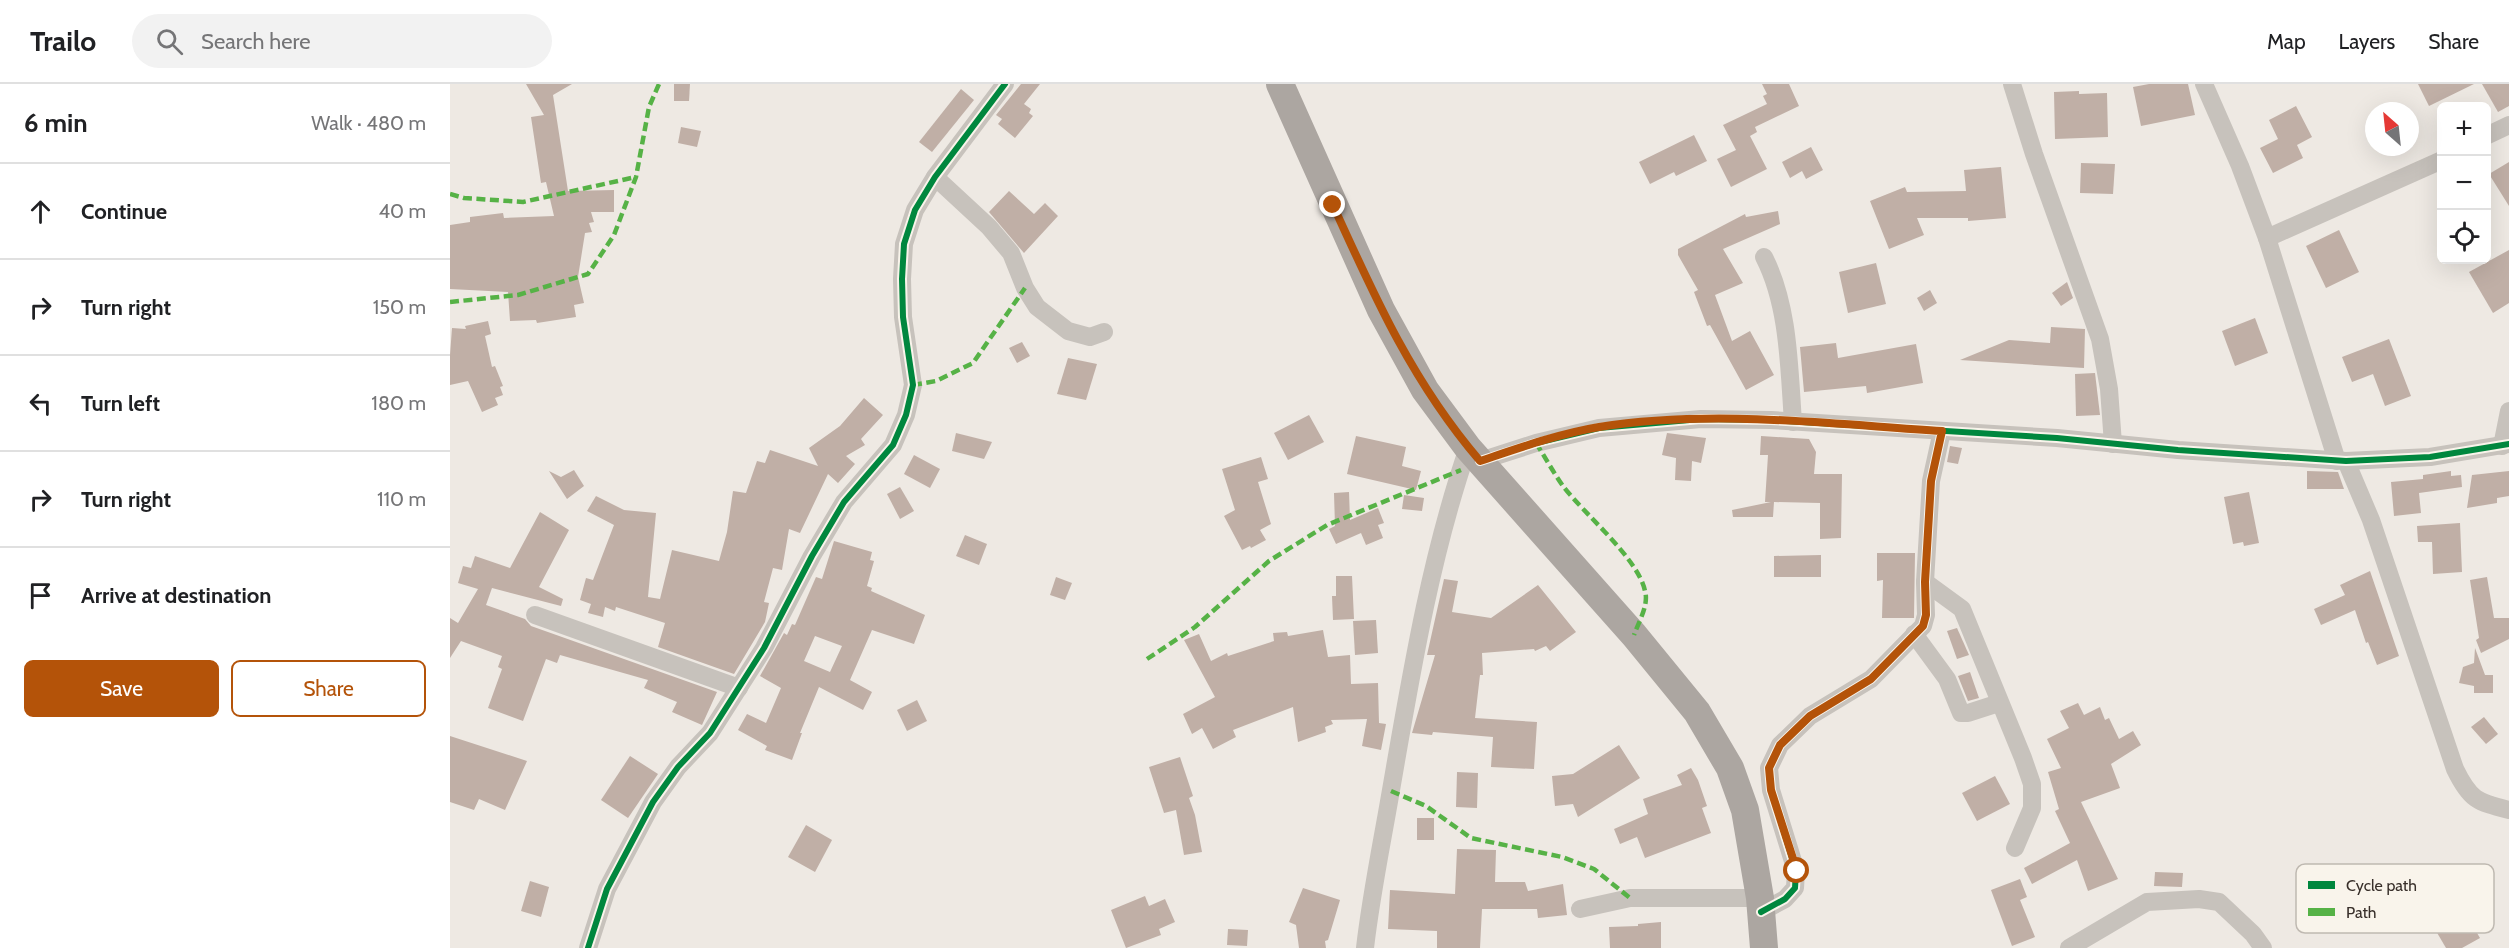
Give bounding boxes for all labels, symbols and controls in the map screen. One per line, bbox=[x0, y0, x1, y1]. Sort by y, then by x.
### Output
search box bbox=[132, 14, 552, 68]
text: Trailo bbox=[30, 24, 96, 58]
icon: search bbox=[153, 25, 186, 58]
text: Search here bbox=[201, 28, 310, 55]
text: Map bbox=[2267, 29, 2306, 54]
text: Layers bbox=[2339, 29, 2395, 54]
text: Share bbox=[2428, 29, 2479, 54]
north arrow bbox=[2365, 102, 2419, 156]
map controls bbox=[2437, 102, 2491, 264]
button: + bbox=[2437, 102, 2491, 156]
text: 6 min bbox=[24, 107, 88, 139]
text: Walk · 480 m bbox=[311, 111, 426, 135]
button: − bbox=[2437, 156, 2491, 210]
route end bbox=[1319, 191, 1345, 217]
icon: ahead bbox=[24, 195, 57, 228]
text: Continue bbox=[81, 198, 167, 225]
text: 40 m bbox=[378, 199, 426, 223]
button: locate bbox=[2437, 210, 2491, 264]
icon: right bbox=[24, 291, 57, 324]
text: Turn right bbox=[81, 294, 171, 321]
text: 150 m bbox=[373, 295, 426, 319]
icon: left bbox=[24, 387, 57, 420]
text: Turn left bbox=[81, 390, 160, 417]
text: 180 m bbox=[371, 391, 426, 415]
icon: right bbox=[24, 483, 57, 516]
text: Turn right bbox=[81, 486, 171, 513]
text: 110 m bbox=[377, 487, 426, 511]
icon: arrive bbox=[24, 579, 57, 612]
text: Arrive at destination bbox=[81, 582, 271, 609]
button: Save bbox=[24, 660, 219, 717]
button: Share bbox=[231, 660, 426, 717]
route start bbox=[1783, 857, 1809, 883]
legend bbox=[2296, 864, 2494, 933]
text: Cycle path bbox=[2346, 876, 2417, 895]
text: Path bbox=[2346, 903, 2377, 922]

